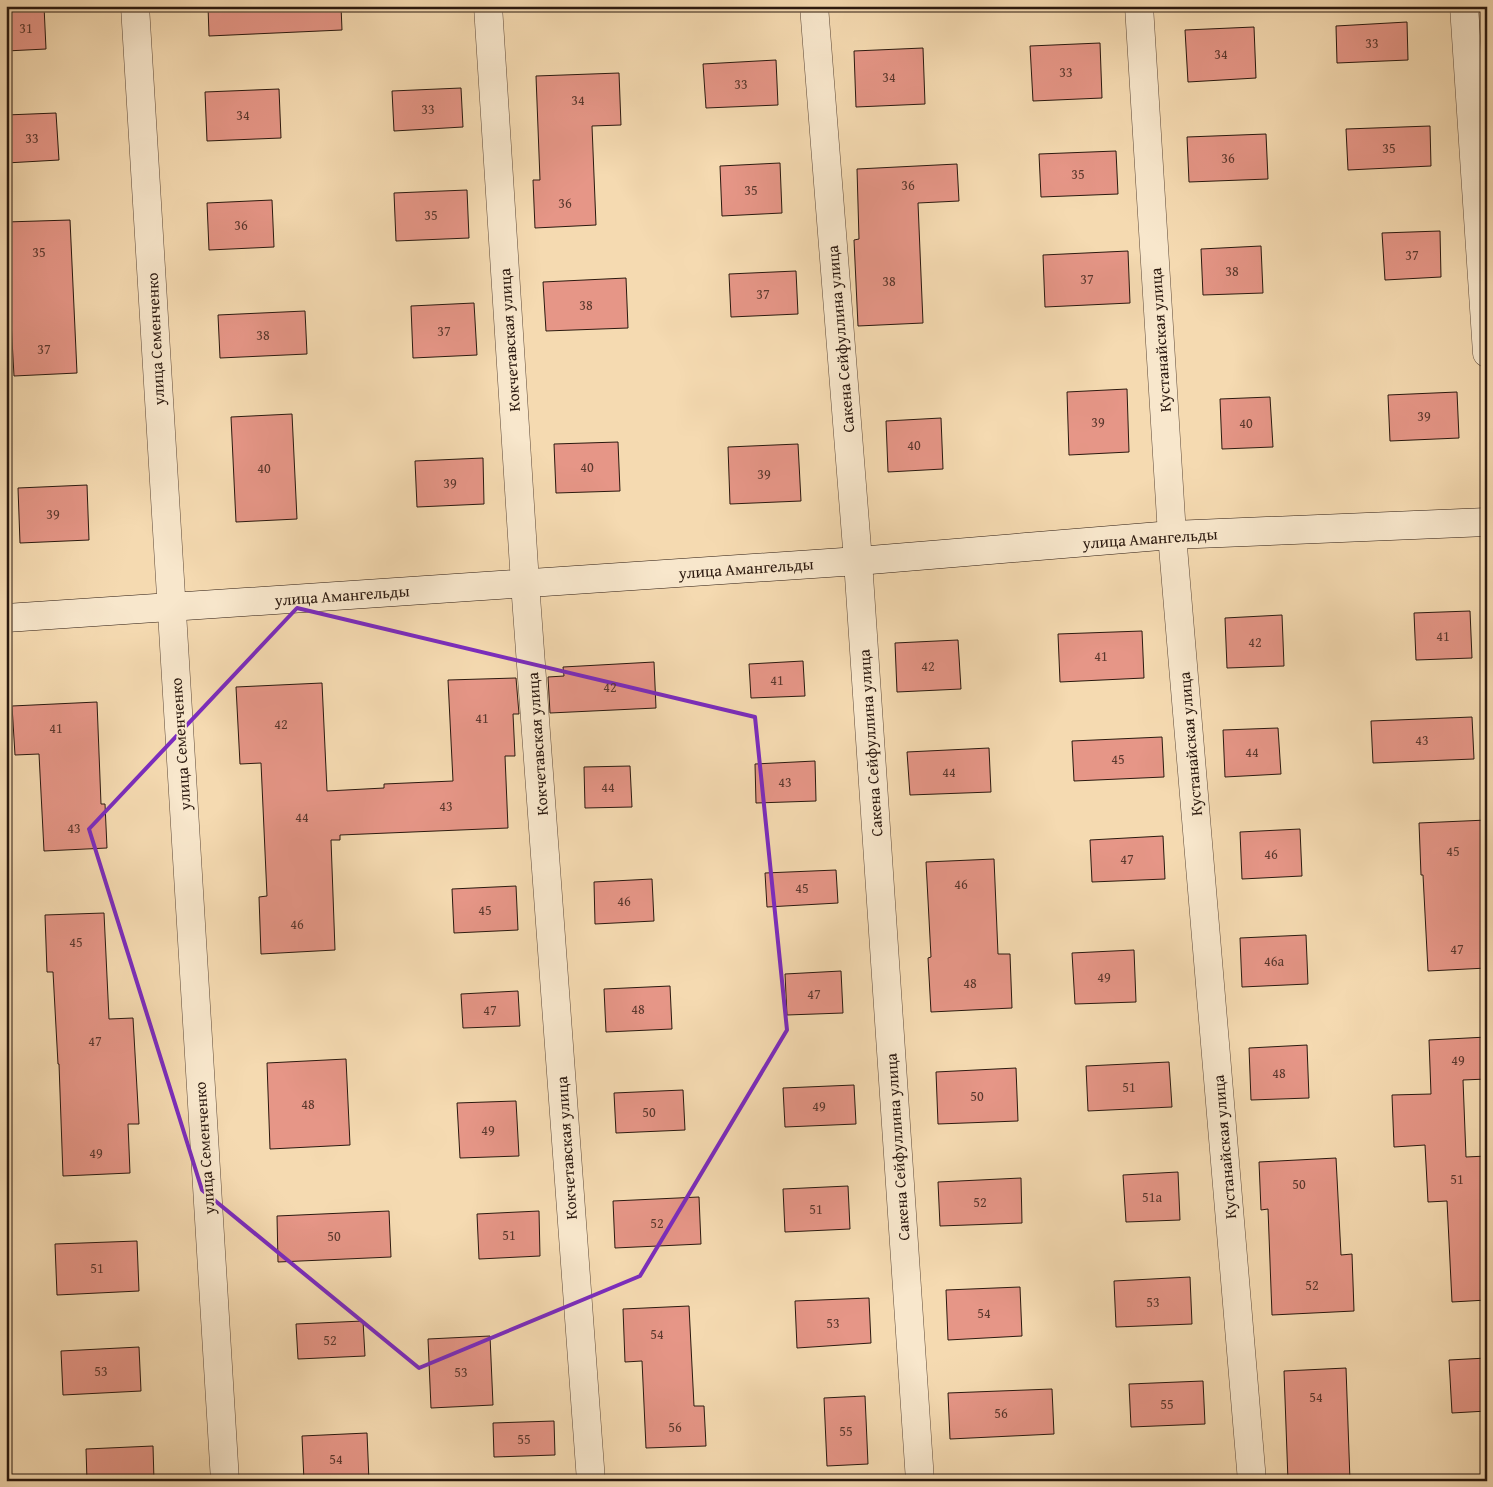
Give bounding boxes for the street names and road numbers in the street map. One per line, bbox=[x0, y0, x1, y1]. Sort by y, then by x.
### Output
street label: Сакена Сейфуллина улица bbox=[820, 244, 860, 434]
street label: Кокчетавская улица bbox=[492, 267, 526, 412]
street label: Кустанайская улица bbox=[1143, 267, 1177, 413]
street label: улица Семенченко bbox=[140, 272, 171, 407]
street label: улица Амангельды bbox=[1081, 521, 1218, 555]
street label: улица Амангельды bbox=[677, 551, 814, 585]
street label: улица Амангельды bbox=[273, 578, 410, 612]
street label: Сакена Сейфуллина улица bbox=[851, 648, 889, 838]
street label: Кустанайская улица bbox=[1172, 670, 1208, 817]
street label: Кокчетавская улица bbox=[520, 671, 554, 816]
street label: улица Семенченко bbox=[163, 677, 197, 812]
street label: Сакена Сейфуллина улица bbox=[878, 1052, 916, 1242]
street label: Кустанайская улица bbox=[1206, 1073, 1242, 1220]
street label: Кокчетавская улица bbox=[549, 1075, 583, 1220]
street label: улица Семенченко bbox=[187, 1081, 221, 1216]

